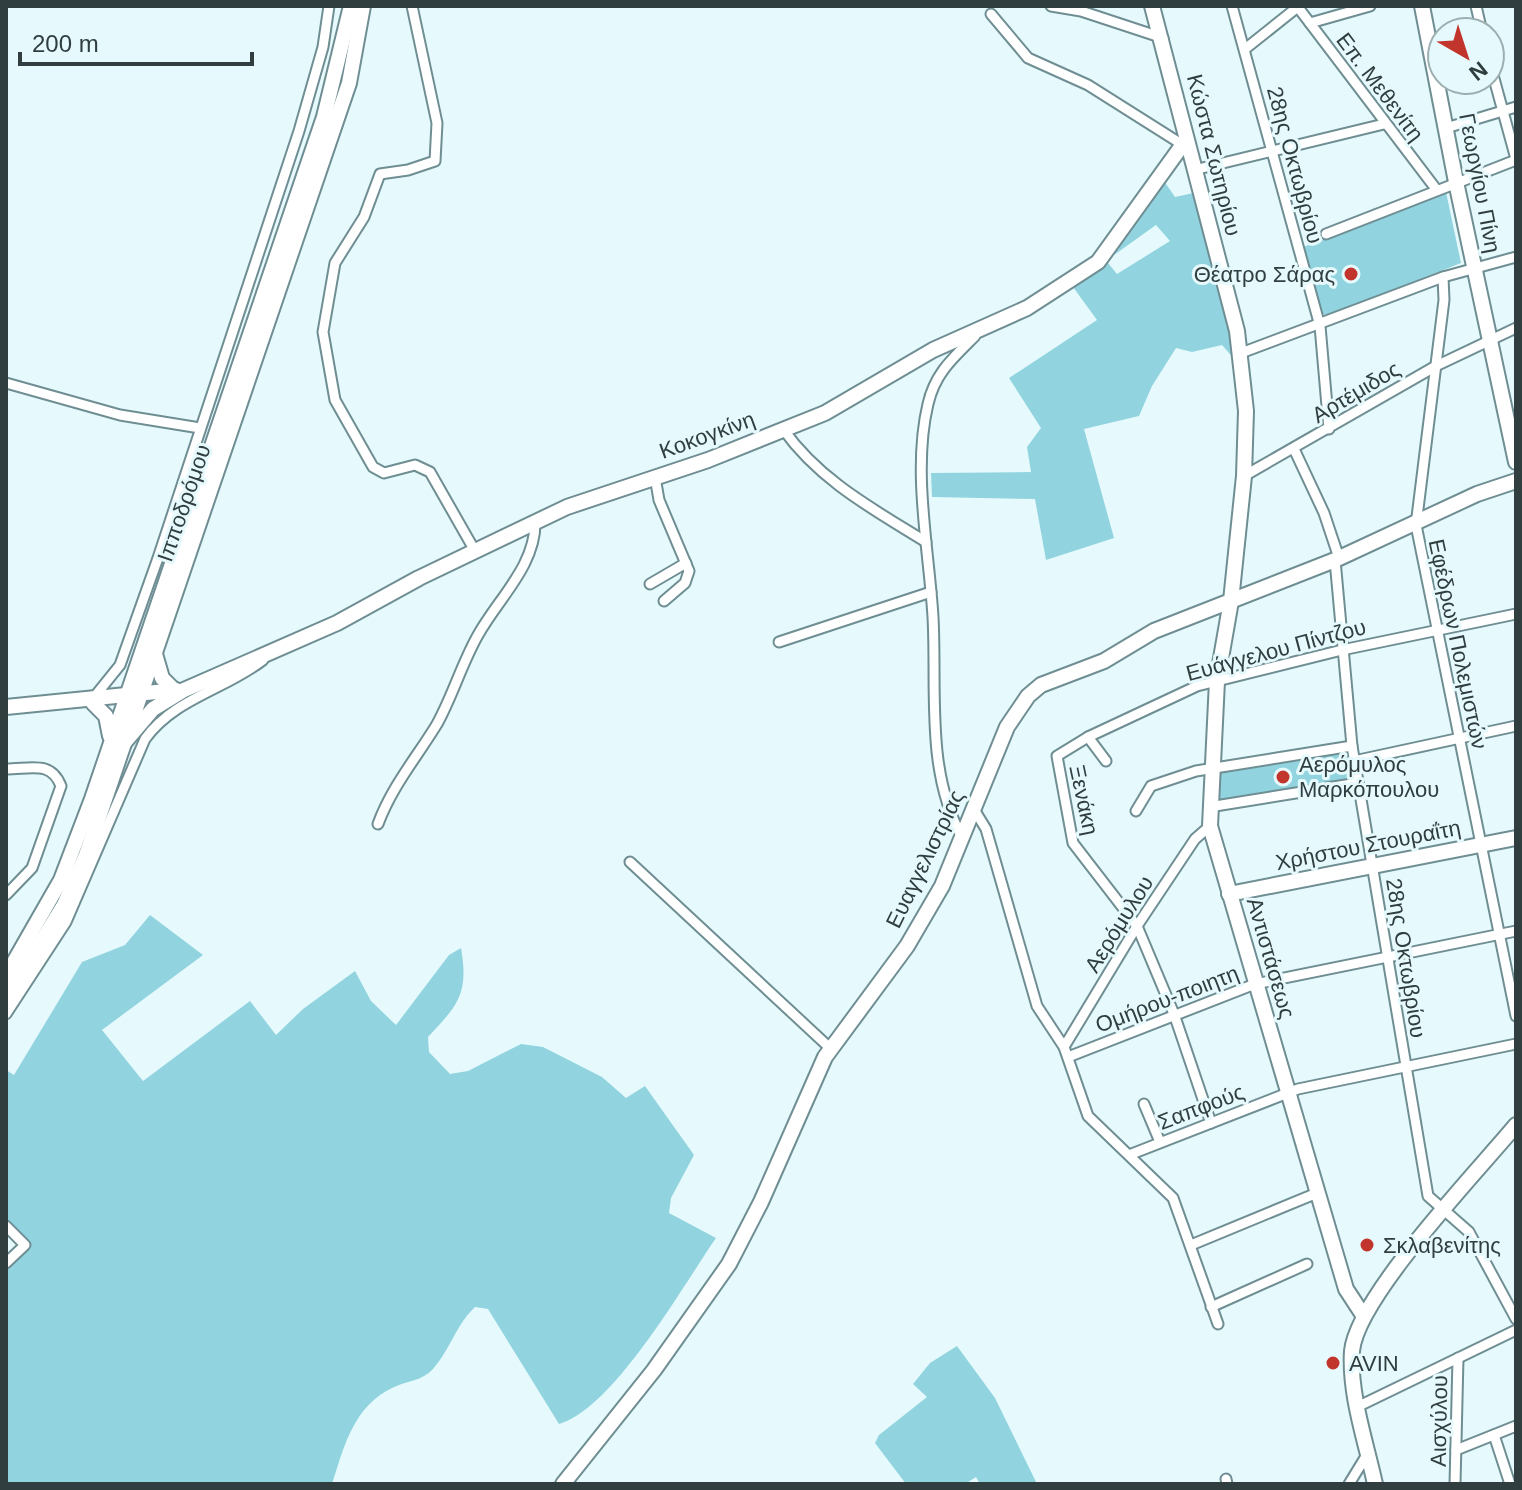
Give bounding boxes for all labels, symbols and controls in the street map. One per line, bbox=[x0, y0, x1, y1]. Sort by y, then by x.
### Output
scale bar bbox=[20, 16, 252, 66]
north arrow bbox=[1426, 16, 1506, 96]
street label: Επ. Μεθενίτη bbox=[1331, 28, 1429, 146]
text: 200 m bbox=[32, 30, 99, 57]
text: N bbox=[1464, 56, 1492, 86]
street label: Κώστα Σωτηρίου bbox=[1182, 72, 1246, 238]
street label: 28ης Οκτωβρίου bbox=[1262, 84, 1328, 246]
street label: Γεωργίου Πίνη bbox=[1454, 111, 1506, 255]
place label: Θέατρο Σάρας bbox=[1194, 262, 1335, 287]
marker: Θέατρο Σάρας bbox=[1342, 265, 1360, 283]
street label: Αρτέμιδος bbox=[1308, 356, 1404, 428]
street label: Κοκογκίνη bbox=[656, 406, 758, 464]
street label: Ιπποδρόμου bbox=[152, 441, 216, 565]
street label: Εφέδρων Πολεμιστών bbox=[1424, 537, 1492, 751]
street label: Ευάγγελου Πίντζου bbox=[1183, 614, 1369, 686]
place label: Αερόμυλος Μαρκόπουλου bbox=[1299, 752, 1439, 802]
street label: Ξενάκη bbox=[1064, 763, 1104, 837]
marker: Αερόμυλος Μαρκόπουλου bbox=[1274, 768, 1292, 786]
street label: Ευαγγελιστρίας bbox=[881, 786, 969, 932]
street label: Χρήστου Στουραΐτη bbox=[1273, 815, 1463, 875]
street label: Αερόμυλου bbox=[1080, 871, 1158, 977]
street label: 28ης Οκτωβρίου bbox=[1381, 876, 1431, 1040]
street label: Αντιστάσεως bbox=[1242, 895, 1300, 1021]
street label: Ομήρου-ποιητη bbox=[1092, 960, 1242, 1038]
street label: Σαπφούς bbox=[1154, 1079, 1248, 1135]
place label: Σκλαβενίτης bbox=[1383, 1233, 1501, 1258]
marker: Σκλαβενίτης bbox=[1358, 1236, 1376, 1254]
place label: AVIN bbox=[1349, 1351, 1399, 1376]
marker: AVIN bbox=[1324, 1354, 1342, 1372]
street label: Αισχύλου bbox=[1426, 1375, 1452, 1467]

